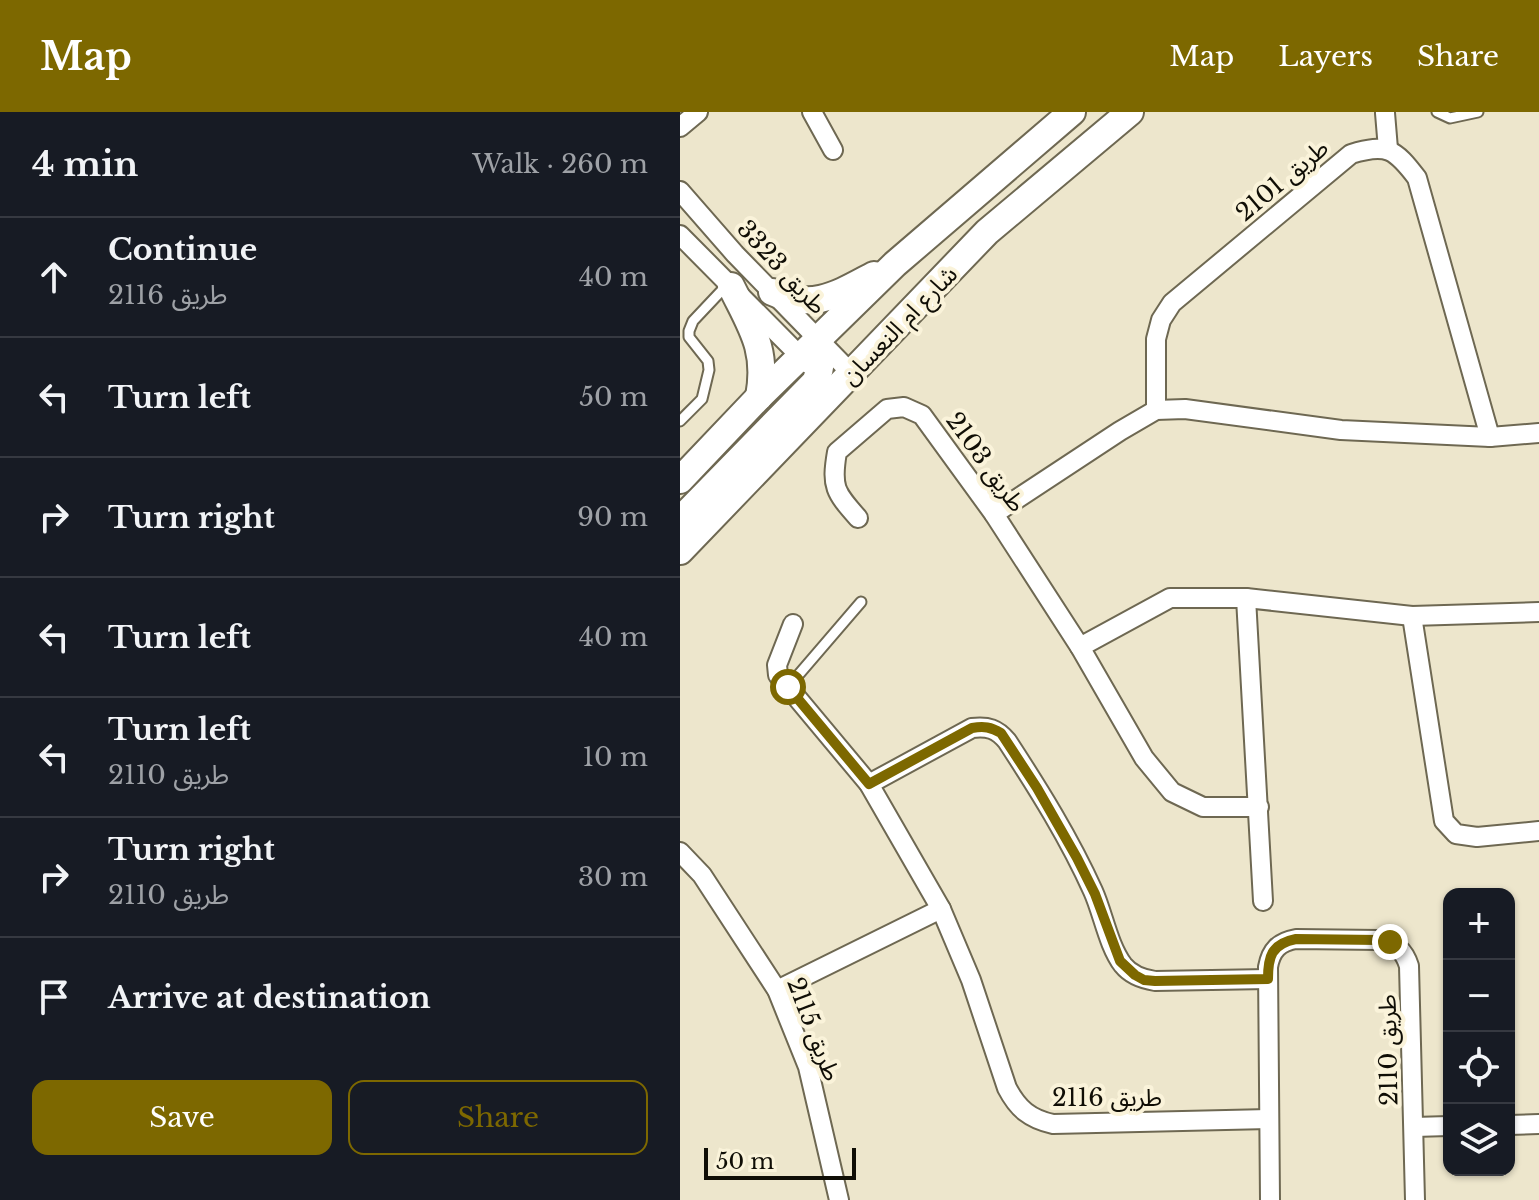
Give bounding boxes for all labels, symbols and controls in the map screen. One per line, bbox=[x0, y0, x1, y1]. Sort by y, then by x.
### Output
text: Map bbox=[40, 33, 132, 80]
text: Map bbox=[1169, 39, 1234, 74]
text: Layers bbox=[1278, 39, 1373, 74]
text: Share bbox=[1417, 39, 1499, 74]
street label: طريق 2101 bbox=[1230, 133, 1335, 228]
text: 4 min bbox=[32, 143, 138, 185]
text: Walk · 260 m bbox=[472, 148, 648, 180]
street label: طريق 3323 bbox=[731, 214, 833, 321]
text: Continue bbox=[108, 231, 257, 268]
icon: ahead bbox=[32, 255, 76, 299]
street label: شارع ام النعسان bbox=[835, 259, 966, 393]
text: 40 m bbox=[579, 261, 648, 293]
text: طريق 2116 bbox=[108, 279, 227, 311]
icon: left bbox=[32, 375, 76, 419]
text: Turn left bbox=[108, 379, 251, 416]
text: 50 m bbox=[579, 381, 648, 413]
street label: طريق 2103 bbox=[939, 407, 1032, 518]
icon: right bbox=[32, 495, 76, 539]
text: Turn right bbox=[108, 499, 275, 536]
text: 90 m bbox=[577, 501, 648, 533]
icon: left bbox=[32, 615, 76, 659]
text: Turn left bbox=[108, 619, 251, 656]
text: 40 m bbox=[579, 621, 648, 653]
route start bbox=[770, 669, 806, 705]
text: Turn left bbox=[108, 711, 251, 748]
icon: left bbox=[32, 735, 76, 779]
text: 10 m bbox=[582, 741, 648, 773]
text: طريق 2110 bbox=[108, 759, 229, 791]
text: Turn right bbox=[108, 831, 275, 868]
icon: right bbox=[32, 855, 76, 899]
text: 30 m bbox=[578, 861, 648, 893]
text: طريق 2110 bbox=[108, 879, 229, 911]
map controls bbox=[1443, 888, 1515, 1176]
button: + bbox=[1443, 888, 1515, 960]
route end bbox=[1372, 924, 1408, 960]
button: − bbox=[1443, 960, 1515, 1032]
street label: طريق 2115 bbox=[780, 973, 847, 1085]
icon: arrive bbox=[32, 975, 76, 1019]
text: Arrive at destination bbox=[108, 979, 431, 1016]
street label: طريق 2110 bbox=[1373, 994, 1404, 1106]
button: locate bbox=[1443, 1032, 1515, 1104]
button: Save bbox=[32, 1080, 332, 1155]
button: Share bbox=[348, 1080, 648, 1155]
street label: طريق 2116 bbox=[1052, 1083, 1162, 1113]
button: layers bbox=[1443, 1104, 1515, 1176]
scale bar bbox=[704, 1144, 856, 1180]
text: 50 m bbox=[716, 1148, 774, 1175]

